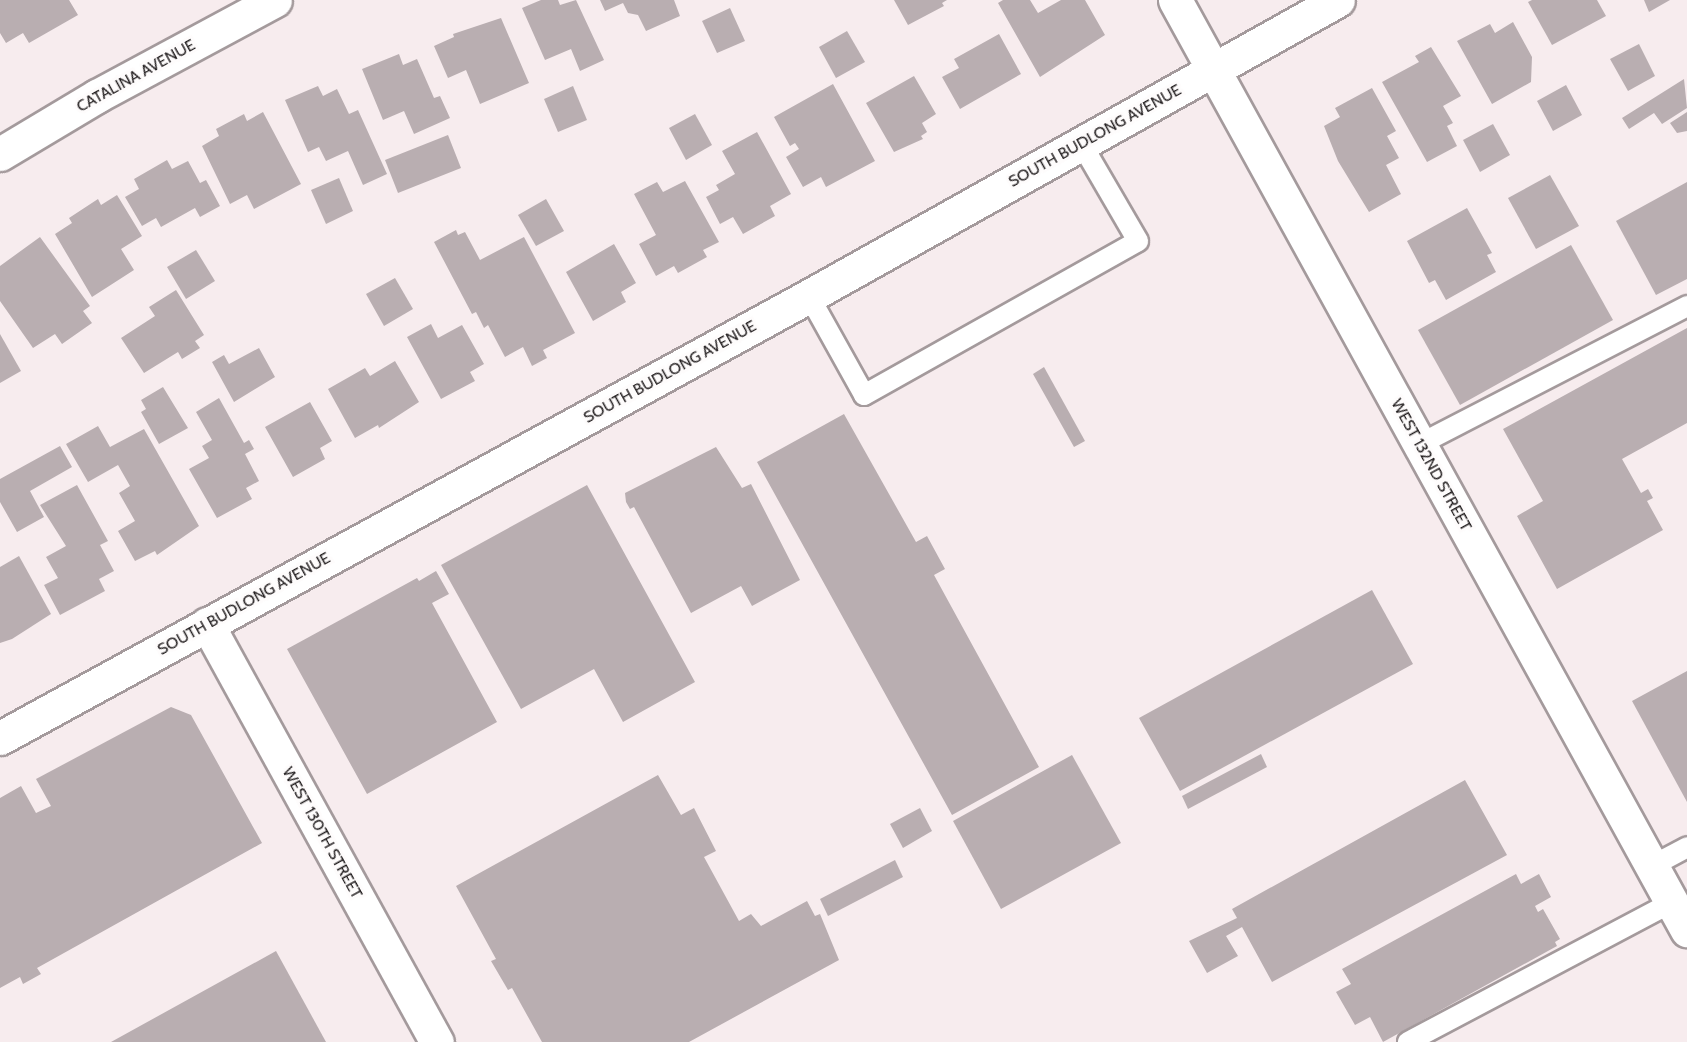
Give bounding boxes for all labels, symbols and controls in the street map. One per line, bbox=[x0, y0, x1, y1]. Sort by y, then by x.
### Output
street label: CATALINA AVENUE bbox=[73, 35, 199, 117]
street label: SOUTH BUDLONG AVENUE bbox=[1005, 80, 1185, 192]
street label: SOUTH BUDLONG AVENUE bbox=[580, 316, 760, 428]
street label: WEST 132ND STREET bbox=[1387, 396, 1475, 534]
street label: SOUTH BUDLONG AVENUE bbox=[154, 548, 334, 660]
street label: WEST 130TH STREET bbox=[278, 764, 366, 902]

